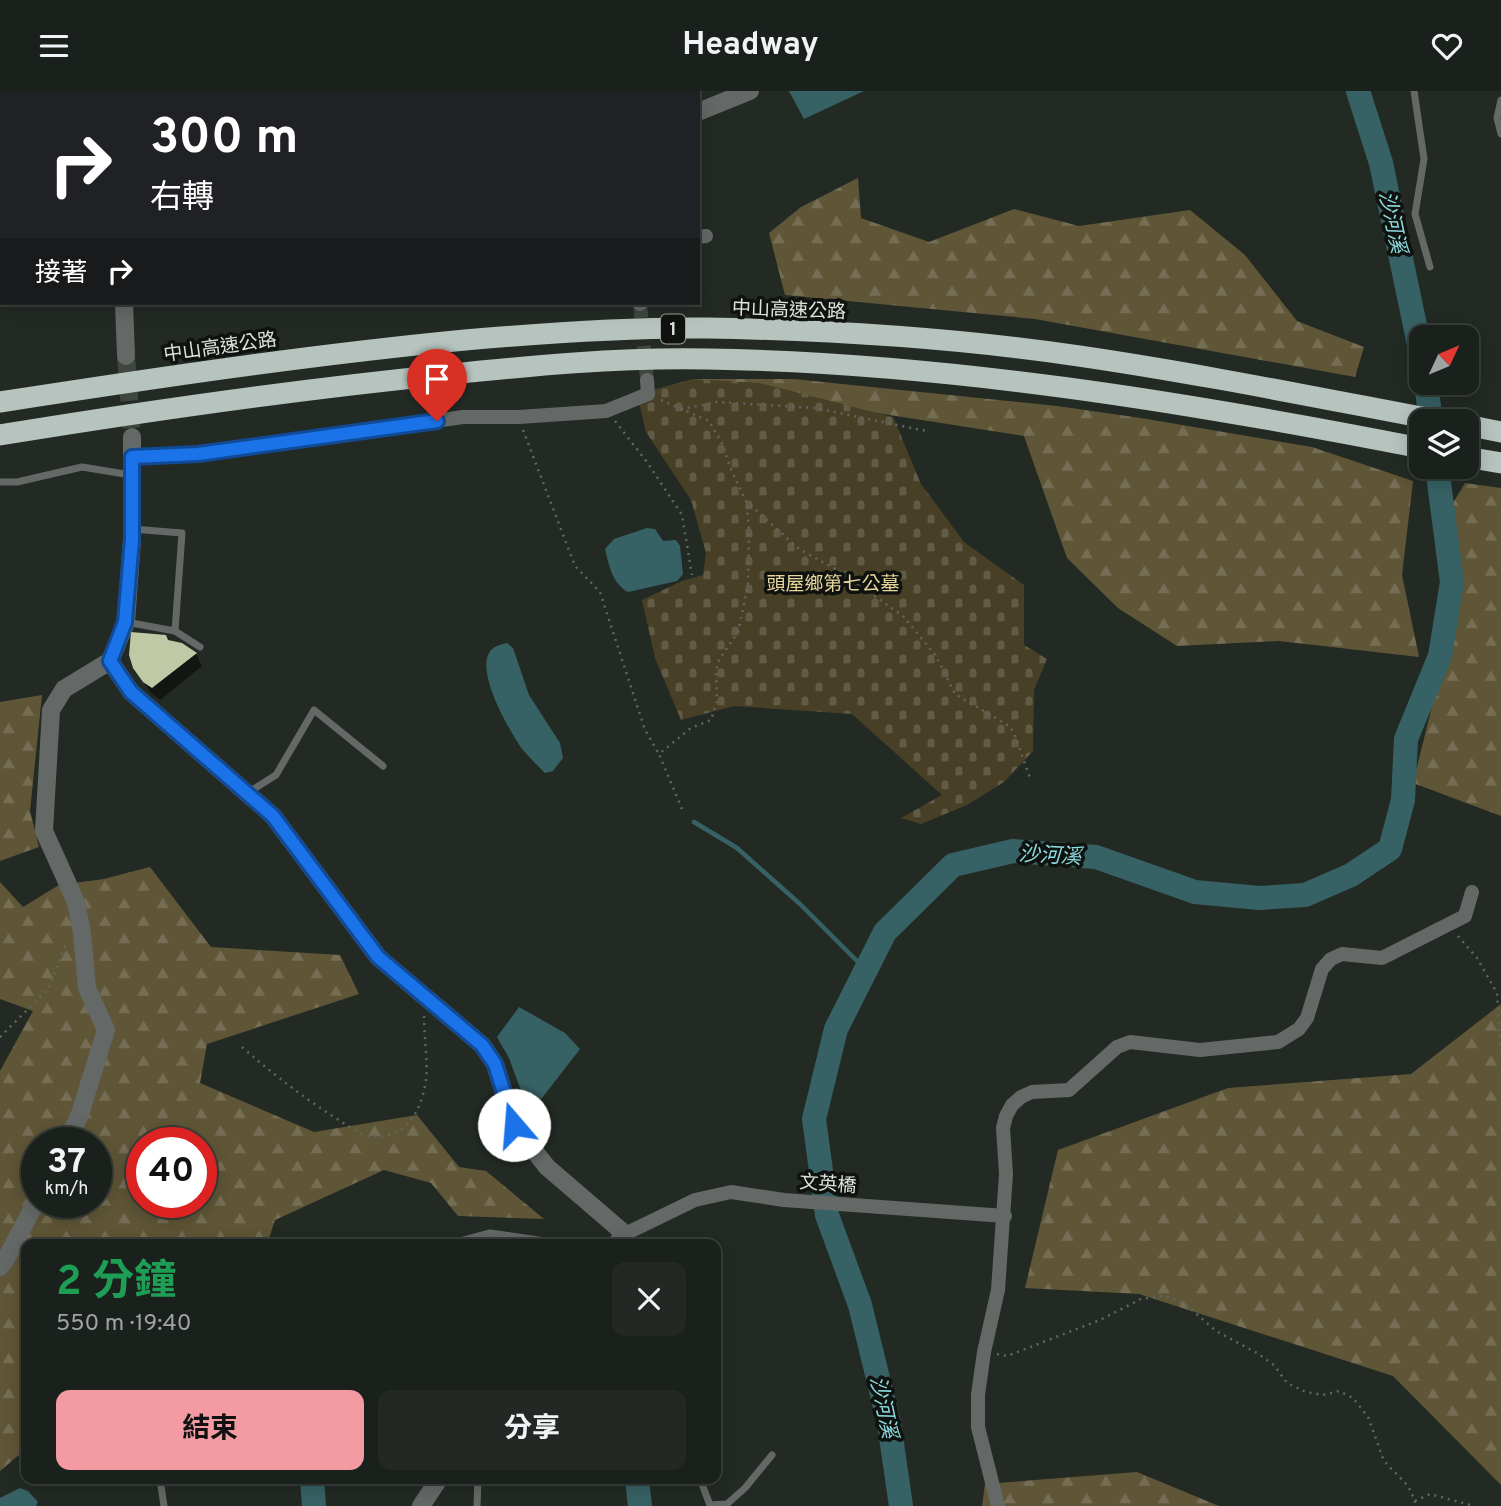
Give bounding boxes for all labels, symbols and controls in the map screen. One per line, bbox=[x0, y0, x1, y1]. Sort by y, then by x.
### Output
text: Headway bbox=[682, 26, 819, 66]
icon: menu bbox=[35, 27, 73, 65]
icon: heart bbox=[1428, 27, 1466, 65]
text: 300 m bbox=[150, 109, 298, 171]
icon: right bbox=[35, 119, 126, 210]
text: 右轉 bbox=[150, 179, 214, 219]
water label: 沙河溪 bbox=[1372, 189, 1412, 259]
icon: right bbox=[101, 252, 139, 290]
text: 接著 bbox=[35, 258, 87, 291]
street label: 中山高速公路 bbox=[732, 297, 846, 325]
road number: 1 bbox=[661, 315, 685, 343]
north arrow bbox=[1409, 325, 1479, 395]
map controls bbox=[1409, 325, 1479, 479]
street label: 中山高速公路 bbox=[162, 328, 278, 368]
pin bbox=[407, 349, 467, 421]
icon: arrive bbox=[418, 360, 456, 398]
button: layers bbox=[1409, 409, 1479, 479]
park label: 頭屋鄉第七公墓 bbox=[766, 573, 900, 597]
water label: 沙河溪 bbox=[1018, 841, 1085, 872]
position arrow bbox=[477, 1088, 551, 1162]
speed limit sign: 40 bbox=[126, 1127, 217, 1218]
text: 37 bbox=[47, 1141, 86, 1185]
street label: 文英橋 bbox=[799, 1171, 857, 1199]
text: km/h bbox=[45, 1178, 88, 1201]
text: 2 分鐘 bbox=[56, 1257, 176, 1310]
button: close bbox=[612, 1262, 686, 1336]
text: 550 m · 19:40 bbox=[56, 1310, 192, 1339]
water label: 沙河溪 bbox=[863, 1374, 903, 1444]
button: 結束 bbox=[56, 1390, 364, 1470]
button: 分享 bbox=[378, 1390, 686, 1470]

